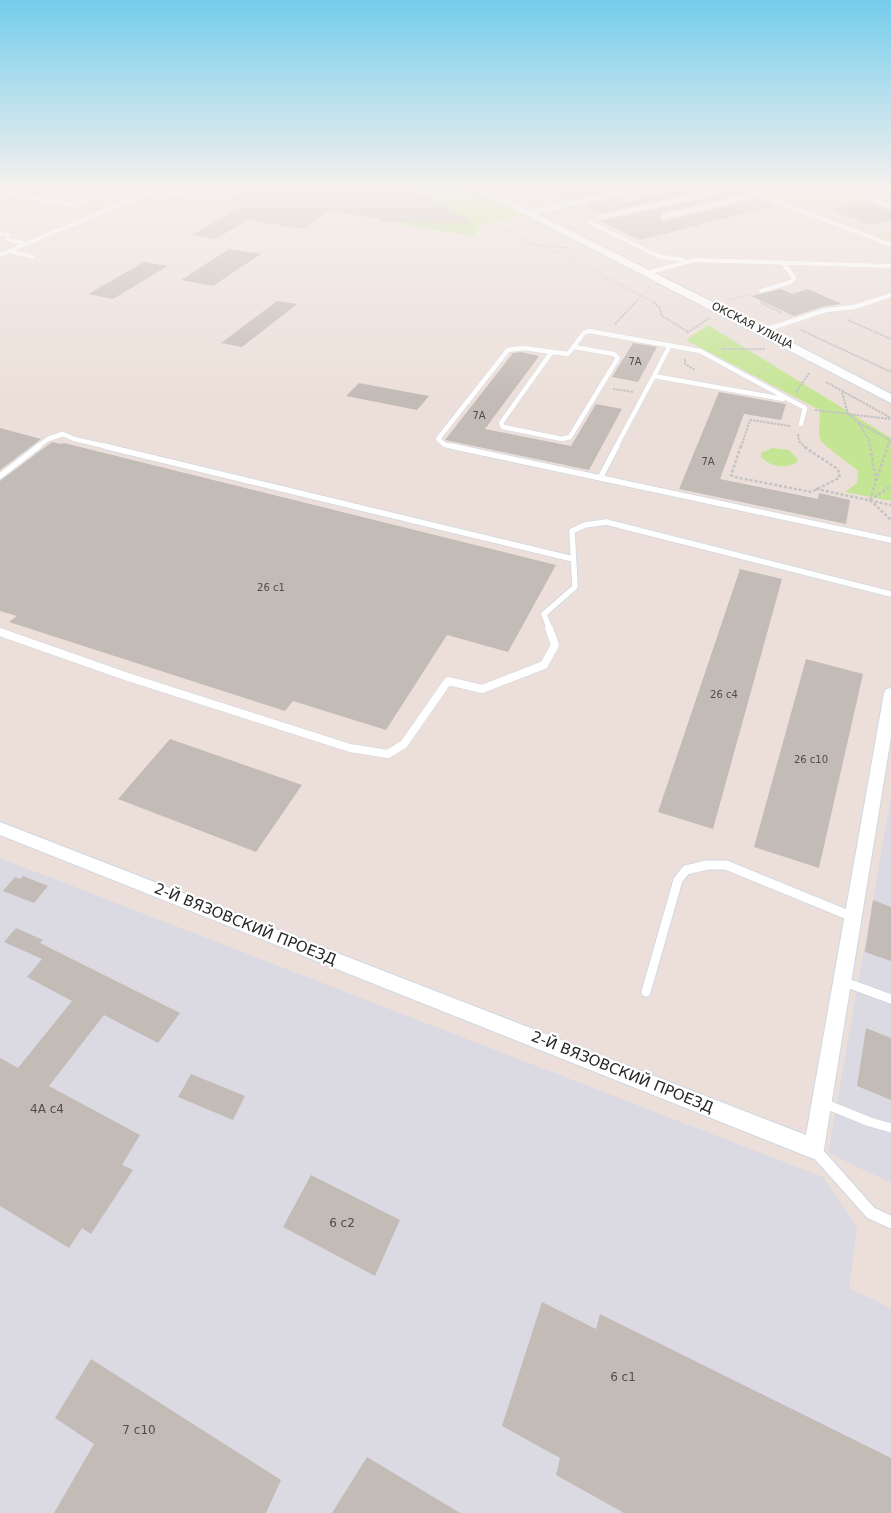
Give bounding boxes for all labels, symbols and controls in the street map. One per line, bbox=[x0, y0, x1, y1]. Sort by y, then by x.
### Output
street label: ОКСКАЯ УЛИЦА bbox=[709, 300, 795, 352]
house number: 7А bbox=[628, 356, 642, 368]
house number: 7А bbox=[472, 410, 486, 422]
house number: 7А bbox=[701, 456, 715, 468]
house number: 26 с1 bbox=[257, 582, 285, 594]
house number: 26 с4 bbox=[710, 689, 738, 701]
house number: 26 с10 bbox=[794, 754, 828, 766]
street label: 2-Й ВЯЗОВСКИЙ ПРОЕЗД bbox=[151, 880, 339, 970]
street label: 2-Й ВЯЗОВСКИЙ ПРОЕЗД bbox=[528, 1028, 716, 1118]
house number: 4А с4 bbox=[30, 1103, 64, 1117]
house number: 6 с2 bbox=[329, 1217, 355, 1231]
house number: 6 с1 bbox=[610, 1371, 636, 1385]
house number: 7 с10 bbox=[122, 1424, 156, 1438]

